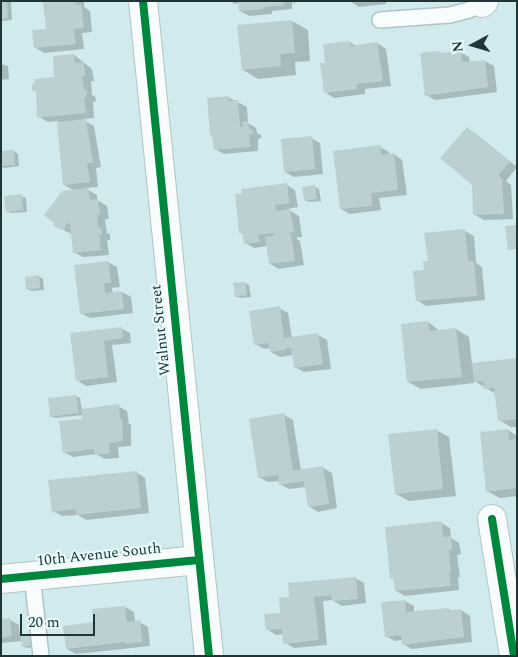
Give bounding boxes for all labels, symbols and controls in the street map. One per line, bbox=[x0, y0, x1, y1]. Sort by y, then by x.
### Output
north arrow bbox=[448, 20, 498, 70]
text: N bbox=[447, 40, 469, 53]
street label: Walnut Street bbox=[148, 283, 176, 377]
street label: 10th Avenue South bbox=[36, 541, 162, 571]
scale bar bbox=[22, 604, 98, 636]
text: 20 m bbox=[28, 611, 60, 634]

